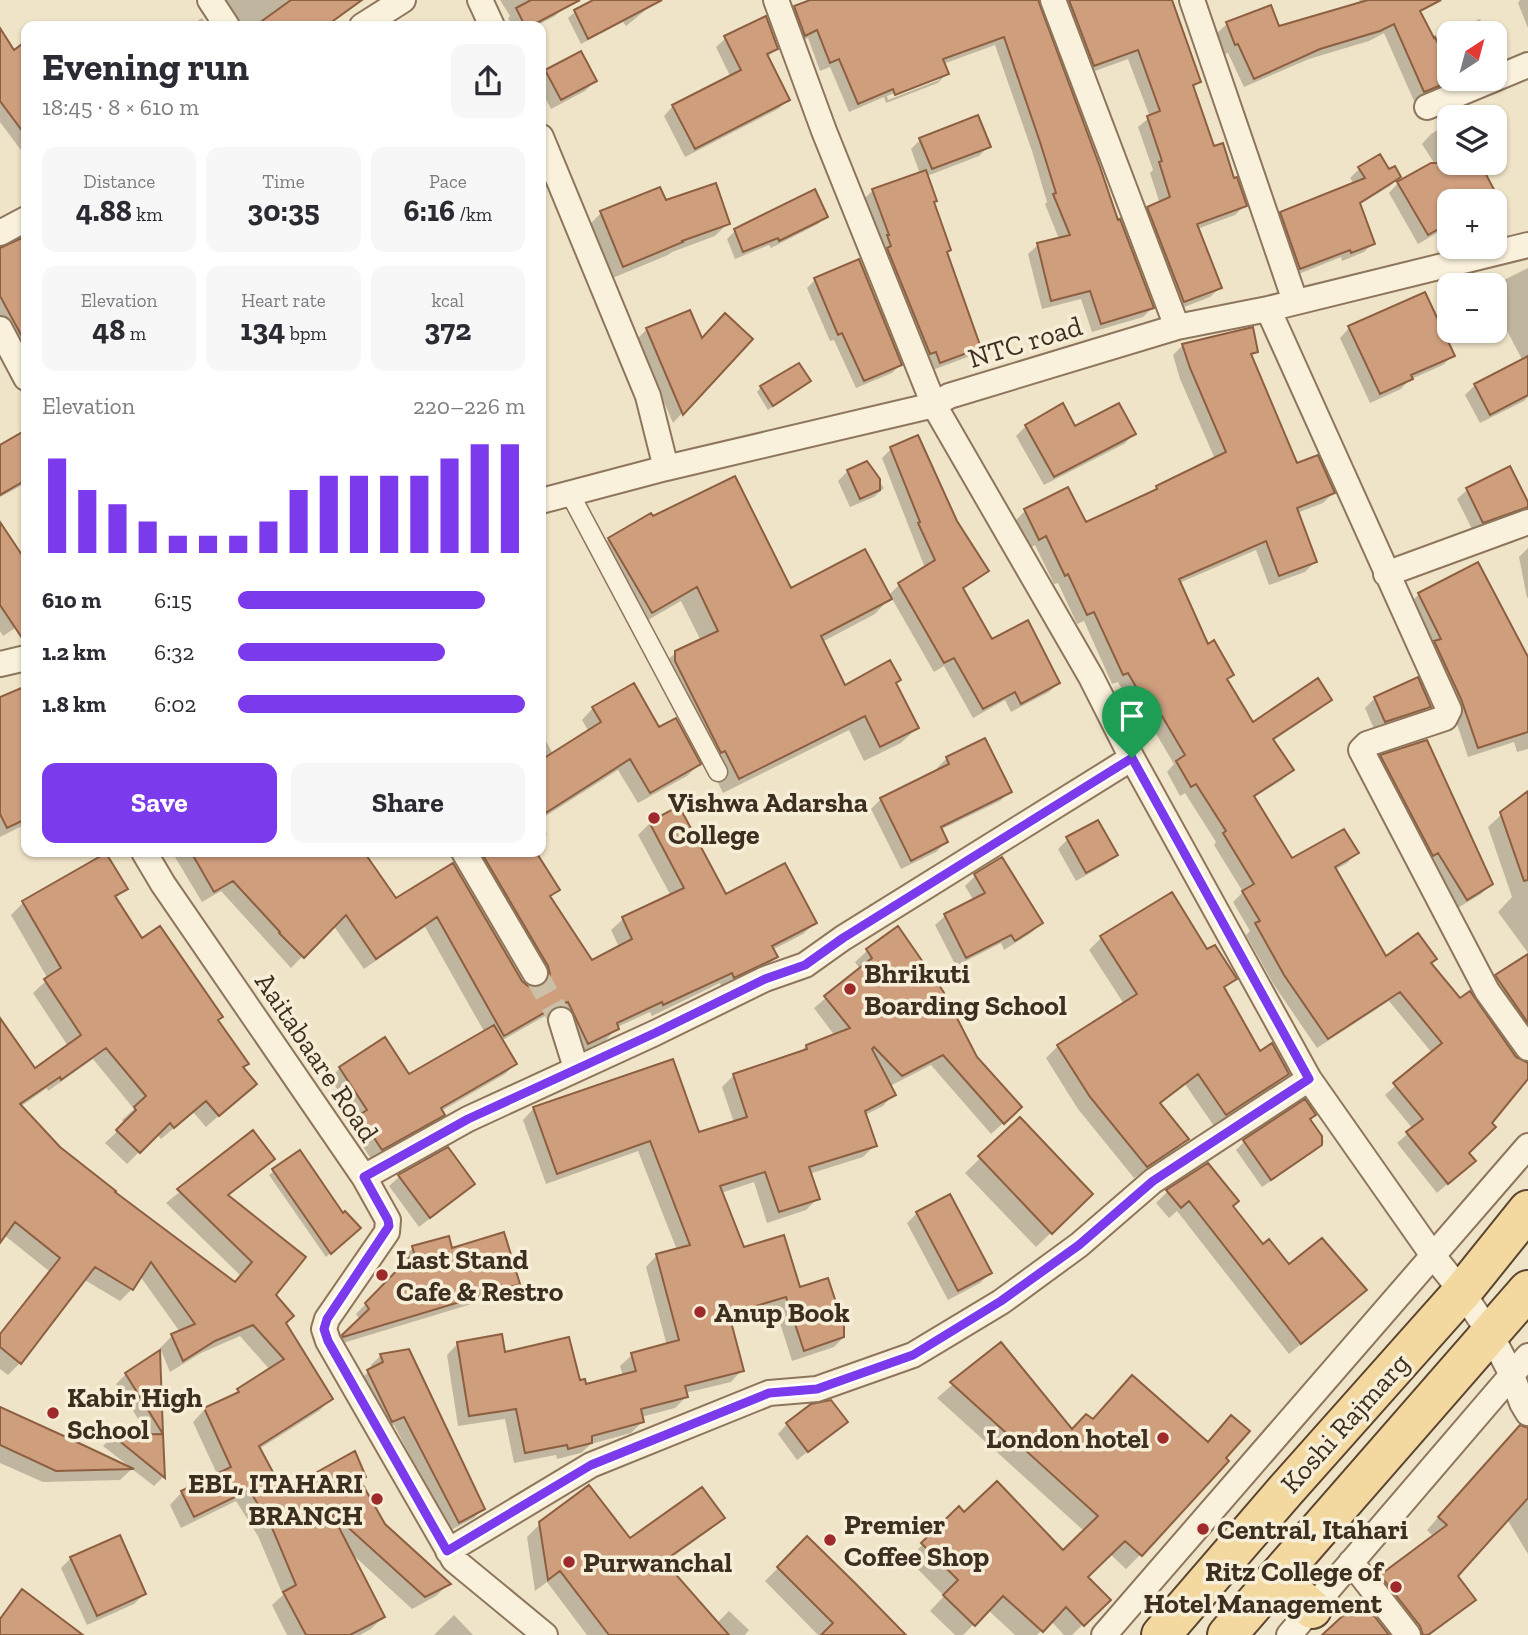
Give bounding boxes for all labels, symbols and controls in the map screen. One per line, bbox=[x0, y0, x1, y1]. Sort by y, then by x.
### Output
north arrow bbox=[1437, 21, 1507, 91]
map controls bbox=[1437, 21, 1507, 343]
text: Evening run bbox=[42, 44, 249, 90]
button: share bbox=[451, 44, 525, 118]
text: 18:45 · 8 × 610 m bbox=[42, 93, 199, 121]
button: layers bbox=[1437, 105, 1507, 175]
text: Distance bbox=[83, 170, 155, 193]
text: Time bbox=[262, 170, 305, 193]
text: Pace bbox=[429, 170, 467, 193]
button: + bbox=[1437, 189, 1507, 259]
text: 4.88 bbox=[76, 193, 132, 229]
text: 30:35 bbox=[247, 193, 320, 229]
text: 6:16 bbox=[403, 193, 455, 229]
text: km bbox=[132, 203, 163, 226]
text: /km bbox=[455, 203, 492, 226]
button: − bbox=[1437, 273, 1507, 343]
text: Elevation bbox=[81, 289, 158, 312]
text: Heart rate bbox=[241, 289, 326, 312]
text: kcal bbox=[432, 289, 464, 312]
street label: NTC road bbox=[964, 309, 1086, 375]
text: 48 bbox=[92, 312, 125, 348]
text: 134 bbox=[240, 312, 285, 348]
text: 372 bbox=[424, 312, 471, 348]
text: m bbox=[125, 322, 146, 345]
text: bpm bbox=[285, 322, 327, 345]
text: Elevation bbox=[42, 392, 135, 420]
text: 220–226 m bbox=[413, 392, 525, 420]
text: 610 m bbox=[42, 586, 101, 614]
text: 6:15 bbox=[154, 586, 192, 614]
text: 1.2 km bbox=[42, 638, 106, 666]
text: 6:32 bbox=[154, 638, 194, 666]
pin bbox=[1102, 686, 1162, 758]
text: 1.8 km bbox=[42, 690, 106, 718]
text: 6:02 bbox=[154, 690, 196, 718]
icon: arrive bbox=[1113, 697, 1151, 735]
button: Save bbox=[42, 763, 277, 843]
button: Share bbox=[291, 763, 525, 843]
place label: Vishwa Adarsha College bbox=[668, 786, 868, 851]
marker: Vishwa Adarsha College bbox=[646, 810, 662, 826]
place label: Bhrikuti Boarding School bbox=[864, 957, 1067, 1022]
street label: Aaitabaare Road bbox=[248, 966, 386, 1148]
marker: Bhrikuti Boarding School bbox=[842, 981, 858, 997]
place label: Last Stand Cafe & Restro bbox=[396, 1243, 564, 1308]
marker: Last Stand Cafe & Restro bbox=[374, 1267, 390, 1283]
place label: Anup Book bbox=[714, 1296, 850, 1329]
marker: Anup Book bbox=[692, 1304, 708, 1320]
street label: Koshi Rajmarg bbox=[1274, 1346, 1416, 1500]
place label: Kabir High School bbox=[67, 1381, 203, 1446]
marker: Kabir High School bbox=[45, 1405, 61, 1421]
place label: London hotel bbox=[986, 1422, 1149, 1455]
marker: London hotel bbox=[1155, 1430, 1171, 1446]
place label: EBL, ITAHARI BRANCH bbox=[188, 1467, 363, 1532]
marker: EBL, ITAHARI BRANCH bbox=[369, 1491, 385, 1507]
place label: Premier Coffee Shop bbox=[844, 1508, 989, 1573]
place label: Central, Itahari bbox=[1217, 1513, 1408, 1546]
marker: Central, Itahari bbox=[1195, 1521, 1211, 1537]
marker: Premier Coffee Shop bbox=[822, 1532, 838, 1548]
place label: Purwanchal bbox=[583, 1546, 732, 1579]
marker: Purwanchal bbox=[561, 1554, 577, 1570]
place label: Ritz College of Hotel Management bbox=[1144, 1555, 1384, 1620]
marker: Ritz College of Hotel Management bbox=[1388, 1579, 1404, 1595]

